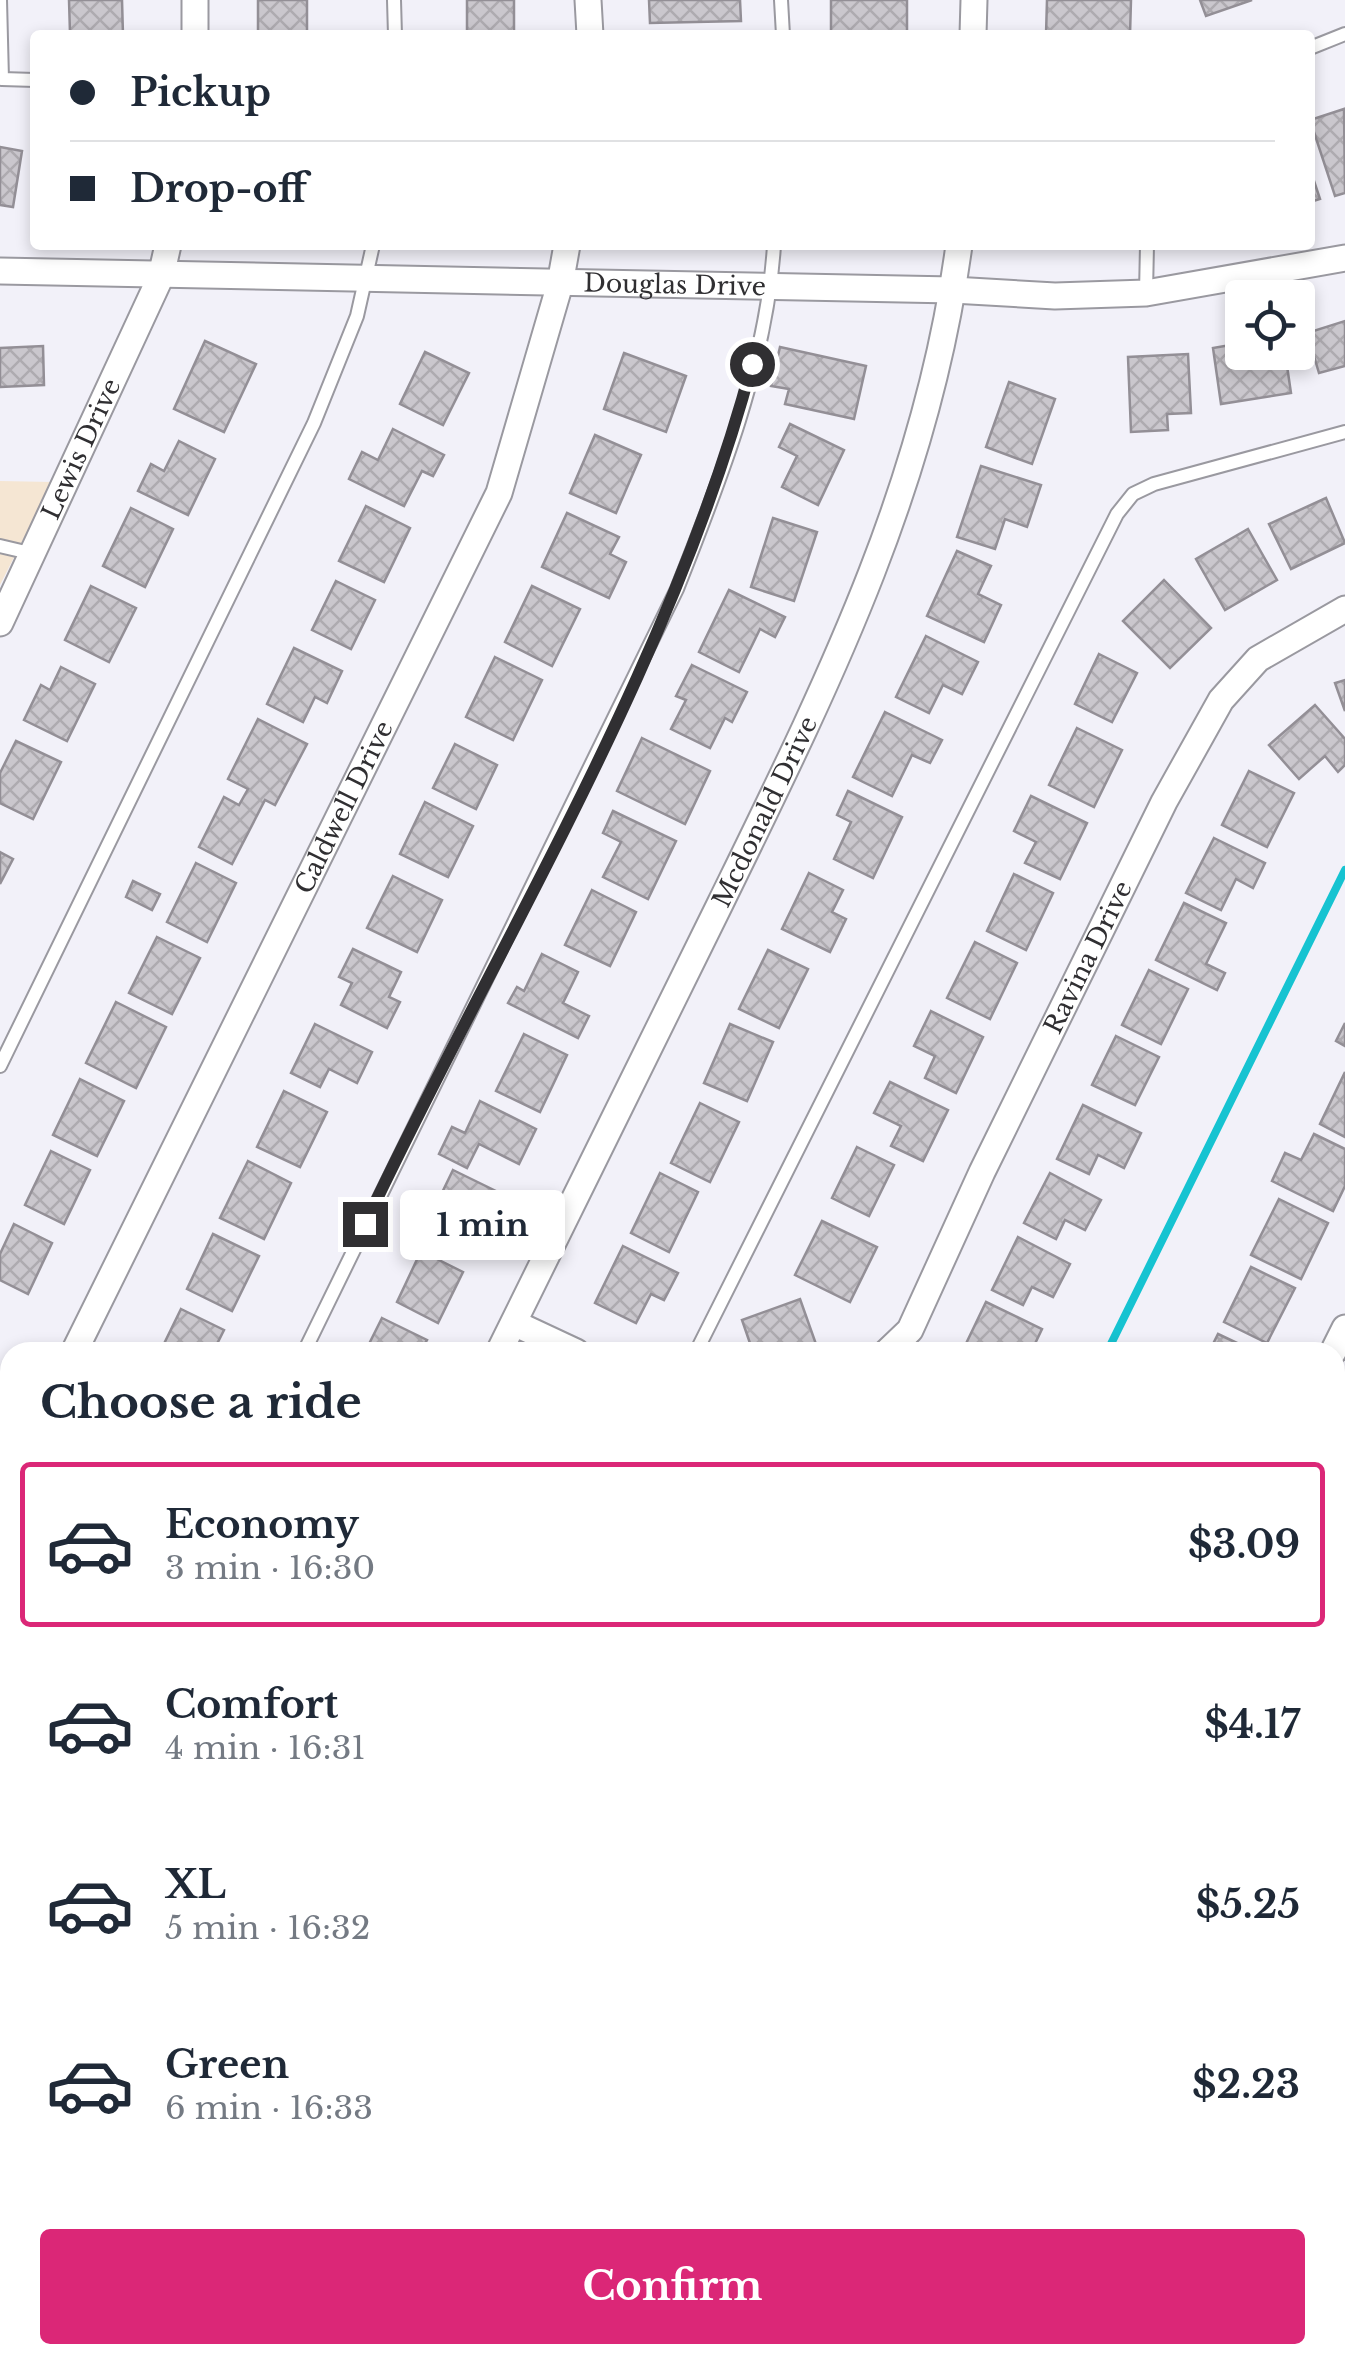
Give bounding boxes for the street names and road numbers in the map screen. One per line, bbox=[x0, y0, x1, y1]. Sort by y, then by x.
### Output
street label: Douglas Drive bbox=[583, 268, 766, 302]
street label: Lewis Drive bbox=[35, 374, 127, 525]
street label: Mcdonald Drive bbox=[706, 712, 824, 912]
street label: Caldwell Drive bbox=[288, 716, 400, 899]
street label: Ravina Drive bbox=[1038, 876, 1139, 1039]

